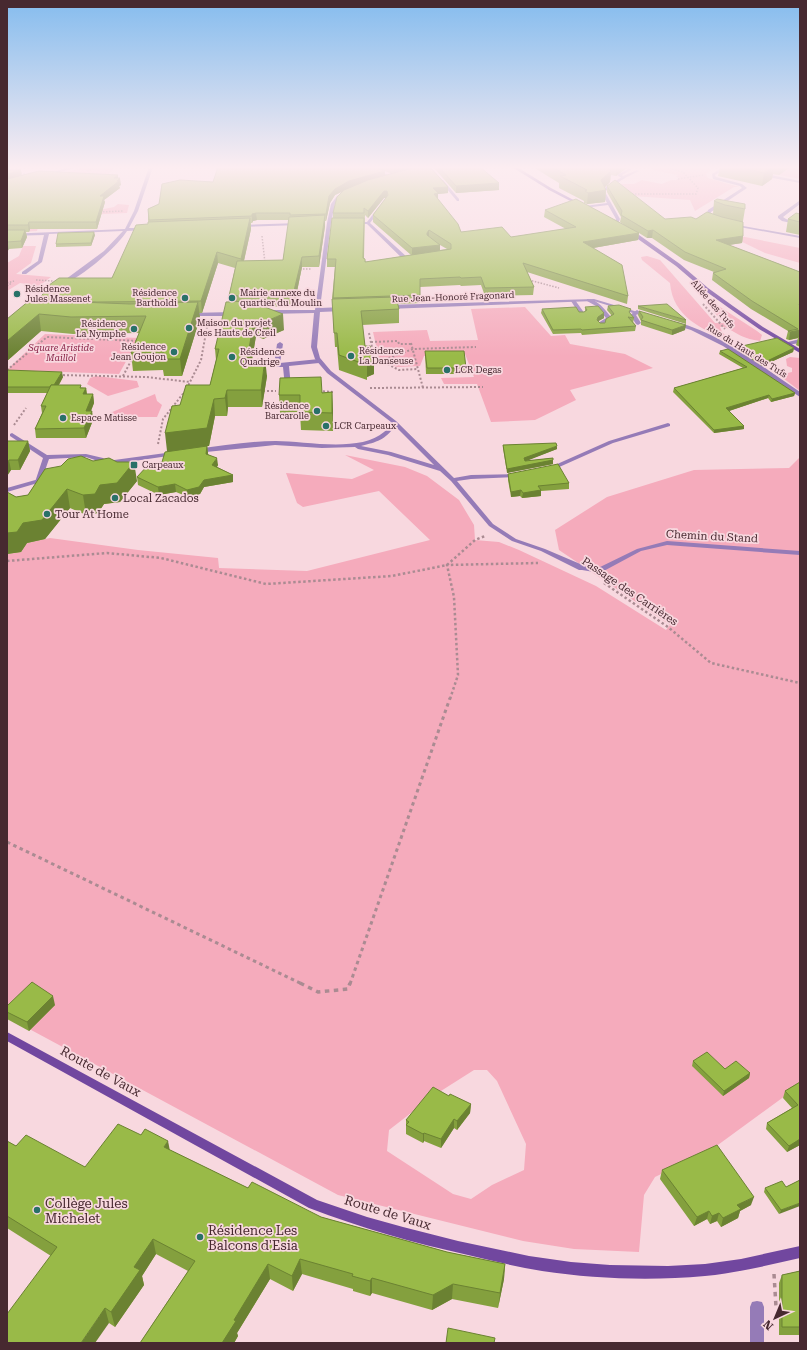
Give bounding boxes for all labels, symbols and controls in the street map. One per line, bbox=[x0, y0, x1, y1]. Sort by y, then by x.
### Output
street label: Allée des Tufs bbox=[689, 278, 737, 330]
place label: Résidence Jules Massenet bbox=[25, 284, 91, 304]
place label: Résidence Bartholdi bbox=[132, 288, 177, 308]
place label: Mairie annexe du quartier du Moulin bbox=[240, 288, 322, 308]
marker: Résidence Jules Massenet bbox=[12, 289, 22, 299]
street label: Rue Jean-Honoré Fragonard bbox=[391, 290, 515, 304]
marker: Résidence Bartholdi bbox=[180, 293, 190, 303]
marker: Mairie annexe du quartier du Moulin bbox=[227, 293, 237, 303]
place label: Maison du projet des Hauts de Creil bbox=[197, 318, 276, 338]
place label: Résidence La Nymphe bbox=[76, 319, 126, 339]
street label: Rue du Haut des Tufs bbox=[705, 322, 789, 380]
marker: Maison du projet des Hauts de Creil bbox=[184, 323, 194, 333]
marker: Résidence La Nymphe bbox=[129, 324, 139, 334]
place label: Résidence Jean Goujon bbox=[111, 342, 166, 362]
park label: Square Aristide Maillol bbox=[27, 343, 94, 363]
place label: Résidence La Danseuse bbox=[359, 346, 413, 366]
marker: Résidence Jean Goujon bbox=[169, 347, 179, 357]
place label: Résidence Quadrige bbox=[240, 347, 285, 367]
marker: Résidence La Danseuse bbox=[346, 351, 356, 361]
marker: Résidence Quadrige bbox=[227, 352, 237, 362]
marker: LCR Degas bbox=[442, 365, 452, 375]
place label: LCR Degas bbox=[455, 365, 502, 375]
place label: Résidence Barcarolle bbox=[264, 401, 309, 421]
marker: Résidence Barcarolle bbox=[312, 406, 322, 416]
marker: Espace Matisse bbox=[58, 413, 68, 423]
place label: Espace Matisse bbox=[71, 413, 137, 423]
marker: LCR Carpeaux bbox=[321, 421, 331, 431]
place label: LCR Carpeaux bbox=[334, 421, 397, 431]
marker: Carpeaux bbox=[129, 460, 139, 470]
place label: Carpeaux bbox=[142, 460, 184, 470]
place label: Local Zacados bbox=[123, 492, 199, 505]
marker: Local Zacados bbox=[110, 493, 120, 503]
place label: Tour At Home bbox=[55, 508, 129, 521]
marker: Tour At Home bbox=[42, 509, 52, 519]
street label: Chemin du Stand bbox=[666, 528, 758, 545]
street label: Passage des Carrières bbox=[579, 554, 680, 628]
street label: Route de Vaux bbox=[58, 1043, 144, 1100]
street label: Route de Vaux bbox=[343, 1192, 433, 1233]
place label: Collège Jules Michelet bbox=[45, 1196, 128, 1226]
marker: Collège Jules Michelet bbox=[32, 1205, 42, 1215]
place label: Résidence Les Balcons d'Esia bbox=[208, 1223, 298, 1253]
marker: Résidence Les Balcons d'Esia bbox=[195, 1232, 205, 1242]
north arrow bbox=[755, 1298, 795, 1338]
text: N bbox=[760, 1317, 776, 1332]

